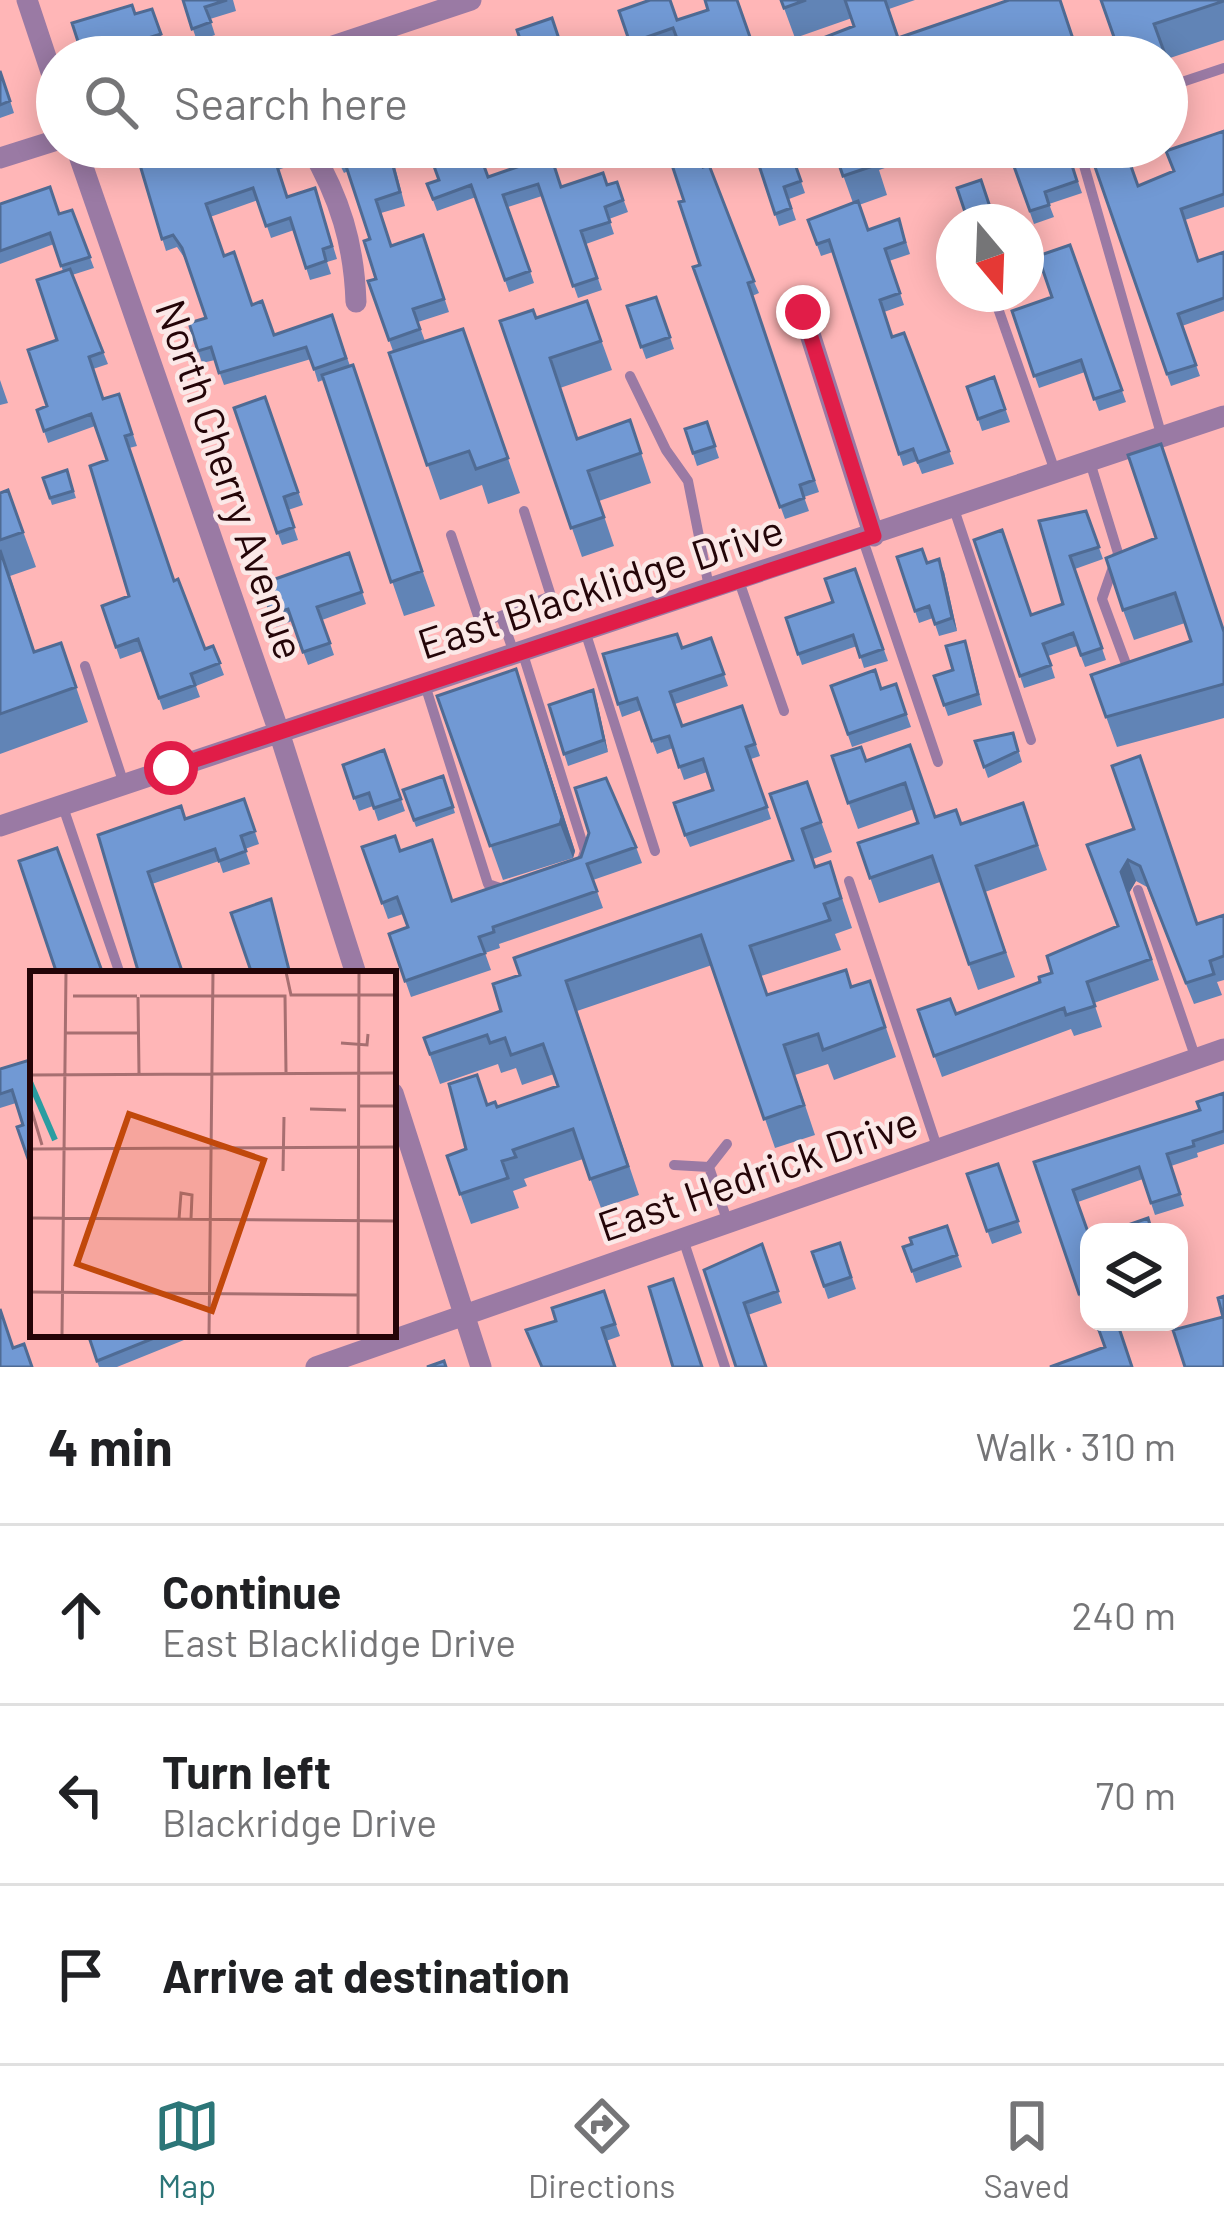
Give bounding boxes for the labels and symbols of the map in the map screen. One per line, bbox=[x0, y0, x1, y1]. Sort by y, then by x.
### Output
north arrow bbox=[936, 204, 1044, 312]
route end bbox=[776, 285, 830, 339]
street label: North Cherry Avenue bbox=[146, 293, 317, 666]
street label: East Blacklidge Drive bbox=[411, 502, 789, 669]
route start bbox=[144, 741, 198, 795]
inset map bbox=[30, 971, 396, 1337]
street label: East Hedrick Drive bbox=[591, 1094, 923, 1250]

